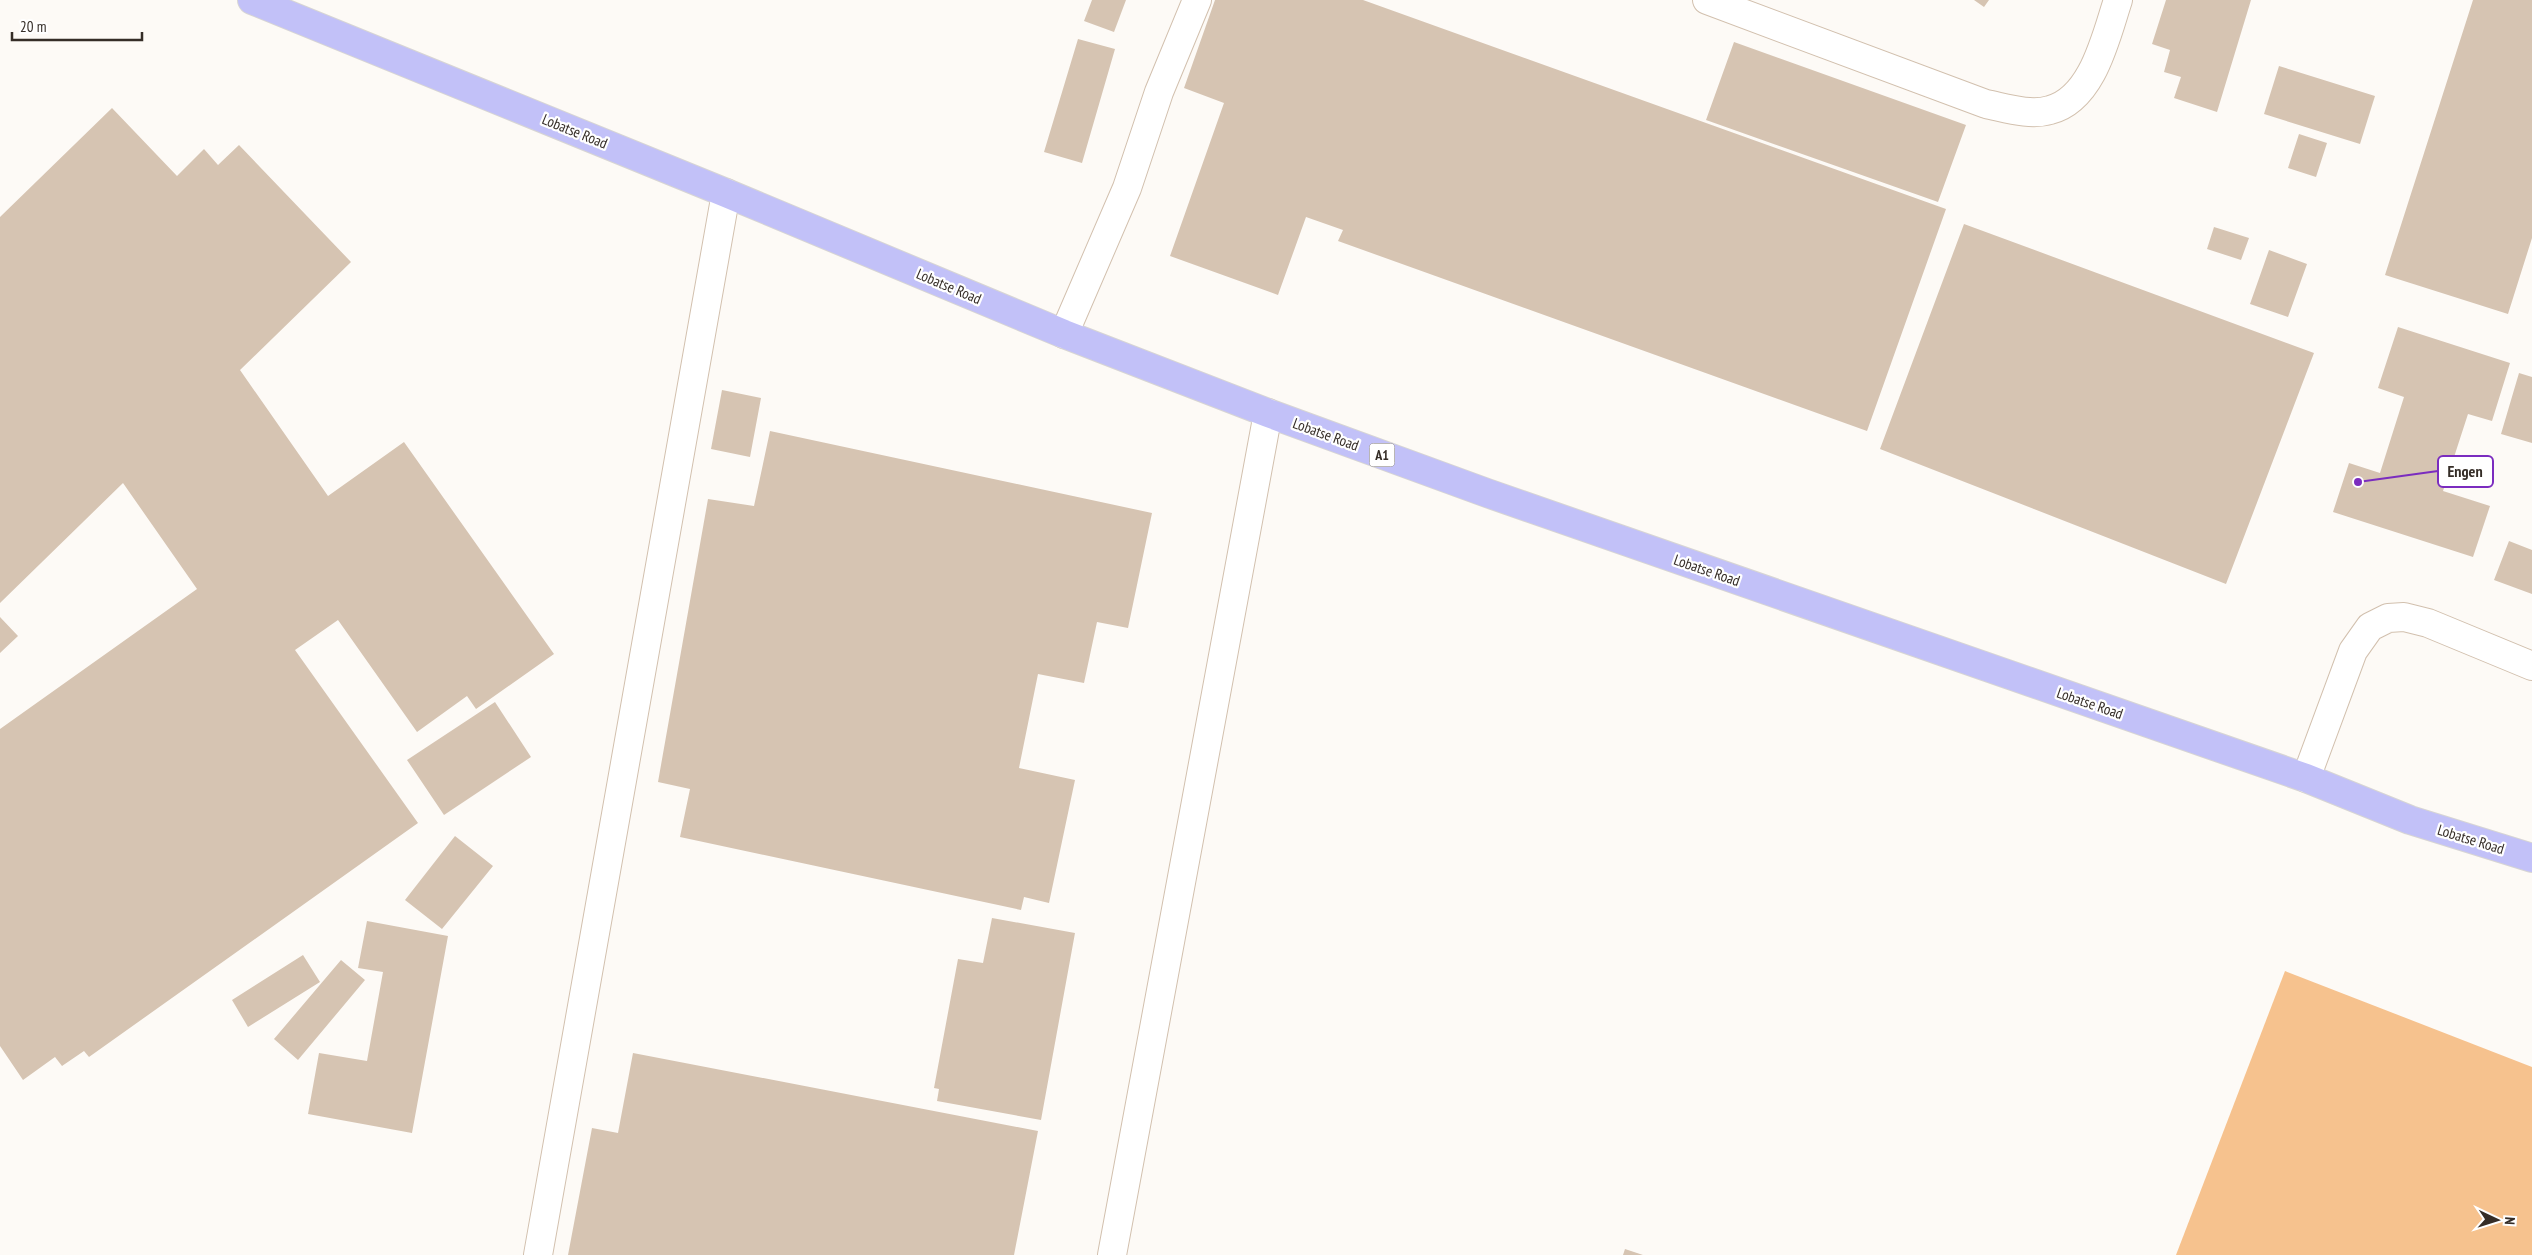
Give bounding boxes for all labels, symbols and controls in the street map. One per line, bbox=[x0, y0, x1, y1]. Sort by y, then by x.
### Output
scale bar bbox=[12, 10, 142, 42]
text: 20 m bbox=[20, 17, 46, 36]
street label: Lobatse Road bbox=[540, 109, 610, 153]
street label: Lobatse Road bbox=[914, 264, 984, 308]
street label: Lobatse Road bbox=[1290, 413, 1362, 455]
road number: A1 bbox=[1370, 444, 1394, 466]
callout: Engen bbox=[2438, 456, 2493, 487]
text: Engen bbox=[2447, 461, 2483, 481]
street label: Lobatse Road bbox=[1671, 550, 1743, 590]
street label: Lobatse Road bbox=[2054, 683, 2126, 723]
street label: Lobatse Road bbox=[2435, 820, 2507, 858]
north arrow bbox=[2472, 1195, 2522, 1245]
text: N bbox=[2501, 1217, 2519, 1225]

